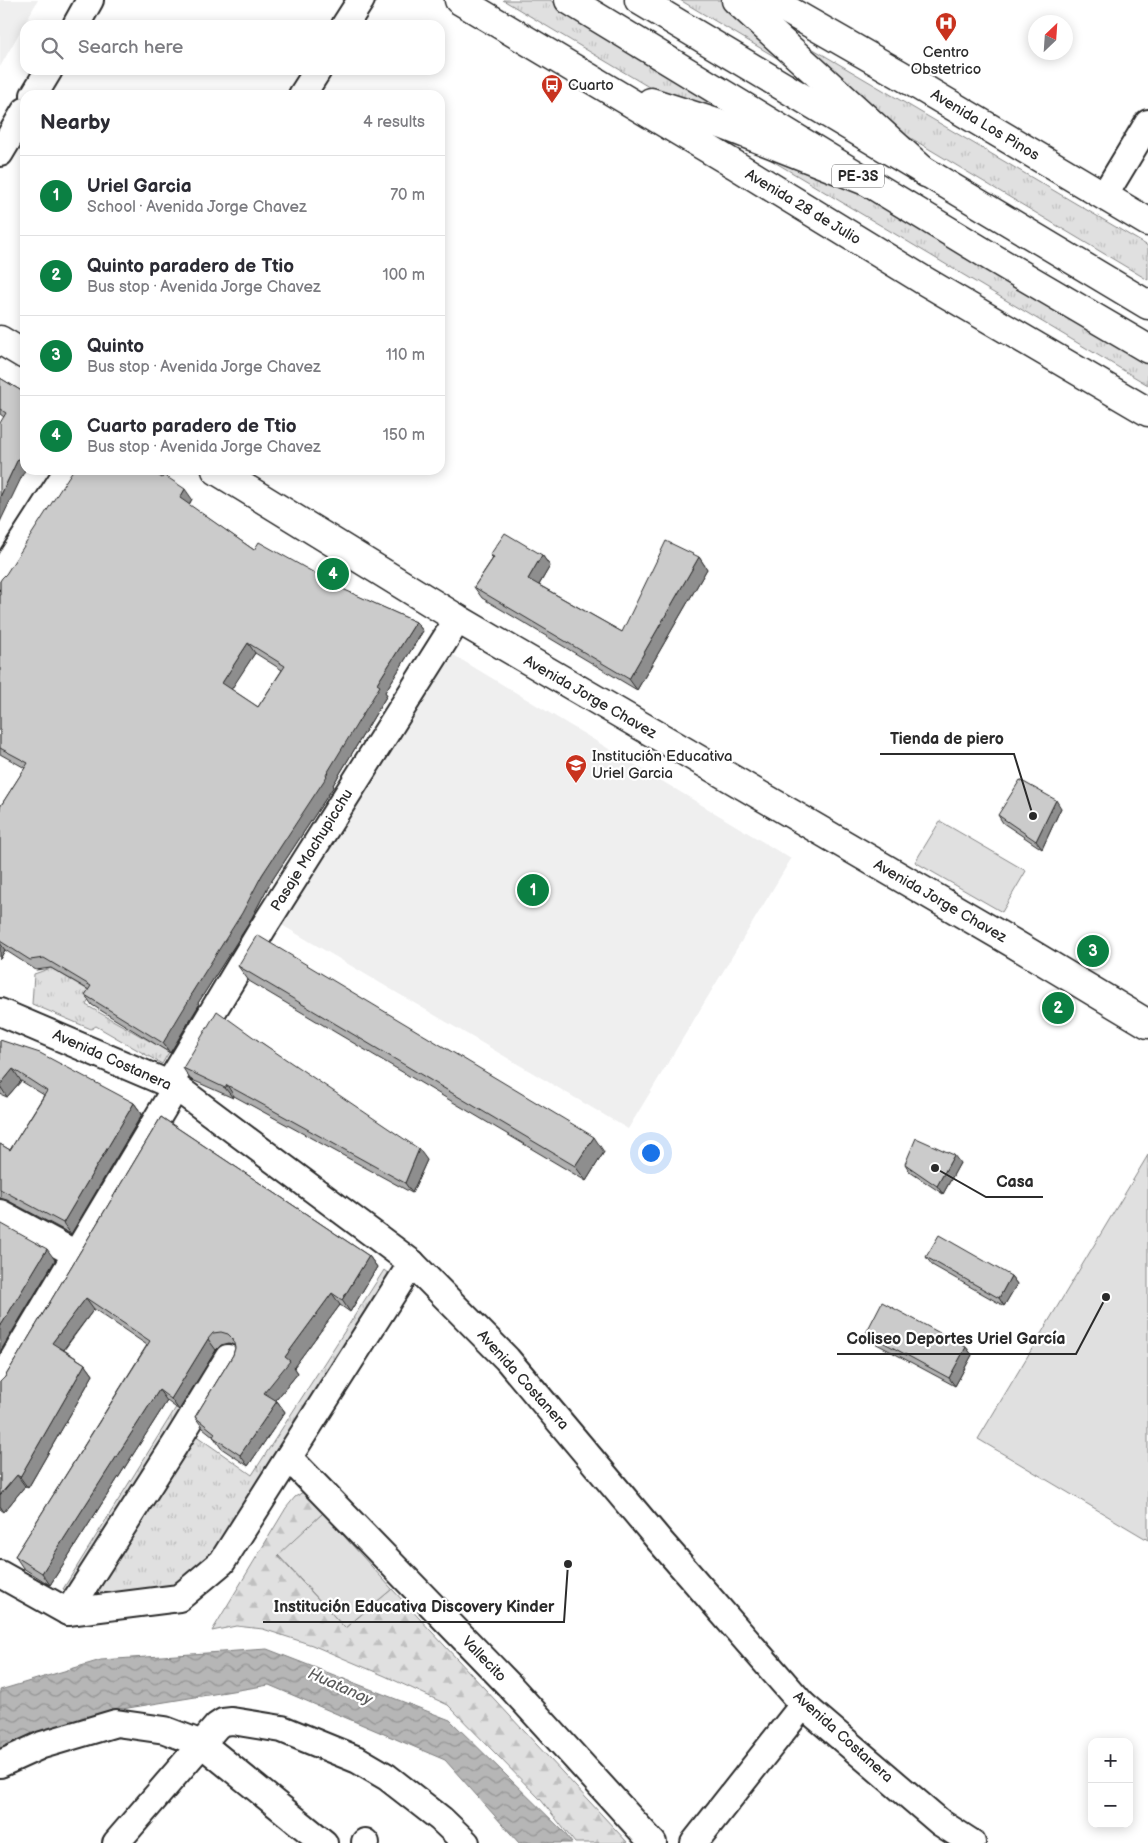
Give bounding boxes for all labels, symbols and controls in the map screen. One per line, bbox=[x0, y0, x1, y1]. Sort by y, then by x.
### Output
hospital icon: Centro Obstetrico bbox=[934, 11, 958, 42]
north arrow bbox=[1028, 15, 1073, 60]
search box bbox=[20, 20, 445, 75]
icon: search bbox=[38, 34, 66, 62]
text: Search here bbox=[78, 36, 183, 59]
place label: Centro Obstetrico bbox=[911, 43, 981, 79]
bus stop icon: Cuarto bbox=[540, 73, 564, 104]
place label: Cuarto bbox=[568, 76, 614, 95]
street label: Avenida Los Pinos bbox=[927, 85, 1043, 165]
text: Nearby bbox=[40, 110, 110, 135]
text: 4 results bbox=[363, 113, 425, 132]
street label: Avenida 28 de Julio bbox=[742, 165, 864, 249]
road number: PE-3S bbox=[832, 165, 884, 188]
text: Uriel Garcia bbox=[87, 175, 192, 198]
text: 1 bbox=[53, 186, 59, 205]
text: 70 m bbox=[390, 186, 425, 205]
text: School · Avenida Jorge Chavez bbox=[87, 198, 307, 217]
text: Quinto paradero de Ttio bbox=[87, 255, 294, 278]
text: 2 bbox=[51, 266, 61, 285]
text: 100 m bbox=[382, 266, 425, 285]
text: Bus stop · Avenida Jorge Chavez bbox=[87, 278, 321, 297]
text: Quinto bbox=[87, 335, 144, 358]
text: 3 bbox=[51, 346, 61, 365]
text: 110 m bbox=[386, 346, 425, 365]
text: Bus stop · Avenida Jorge Chavez bbox=[87, 358, 321, 377]
text: Cuarto paradero de Ttio bbox=[87, 415, 297, 438]
text: 4 bbox=[51, 426, 61, 445]
text: 150 m bbox=[383, 426, 425, 445]
text: Bus stop · Avenida Jorge Chavez bbox=[87, 438, 321, 457]
pin: 4 bbox=[317, 555, 349, 593]
street label: Avenida Jorge Chavez bbox=[520, 651, 661, 743]
callout: Tienda de piero bbox=[880, 723, 1014, 754]
text: Tienda de piero bbox=[890, 730, 1004, 749]
place label: Institución Educativa Uriel Garcia bbox=[592, 747, 733, 783]
school or university icon: Institución Educativa Uriel Garcia bbox=[564, 753, 588, 784]
street label: Pasaje Machupicchu bbox=[267, 785, 357, 915]
street label: Avenida Jorge Chavez bbox=[870, 855, 1011, 947]
pin: 1 bbox=[517, 871, 549, 909]
pin: 3 bbox=[1077, 932, 1109, 970]
pin: 2 bbox=[1042, 989, 1074, 1027]
street label: Avenida Costanera bbox=[50, 1025, 174, 1095]
your location bbox=[638, 1140, 664, 1166]
callout: Casa bbox=[986, 1166, 1043, 1197]
text: Casa bbox=[996, 1173, 1034, 1192]
callout: Coliseo Deportes Uriel García bbox=[837, 1323, 1076, 1354]
street label: Avenida Costanera bbox=[473, 1326, 573, 1434]
text: Coliseo Deportes Uriel García bbox=[847, 1330, 1065, 1349]
callout: Institución Educativa Discovery Kinder bbox=[263, 1591, 564, 1622]
text: Institución Educativa Discovery Kinder bbox=[274, 1598, 555, 1617]
street label: Vallecito bbox=[458, 1632, 510, 1686]
water label: Huatanay bbox=[305, 1664, 376, 1710]
street label: Avenida Costanera bbox=[789, 1687, 897, 1787]
map controls bbox=[1088, 1738, 1133, 1828]
button: + bbox=[1088, 1738, 1133, 1783]
button: − bbox=[1088, 1783, 1133, 1828]

